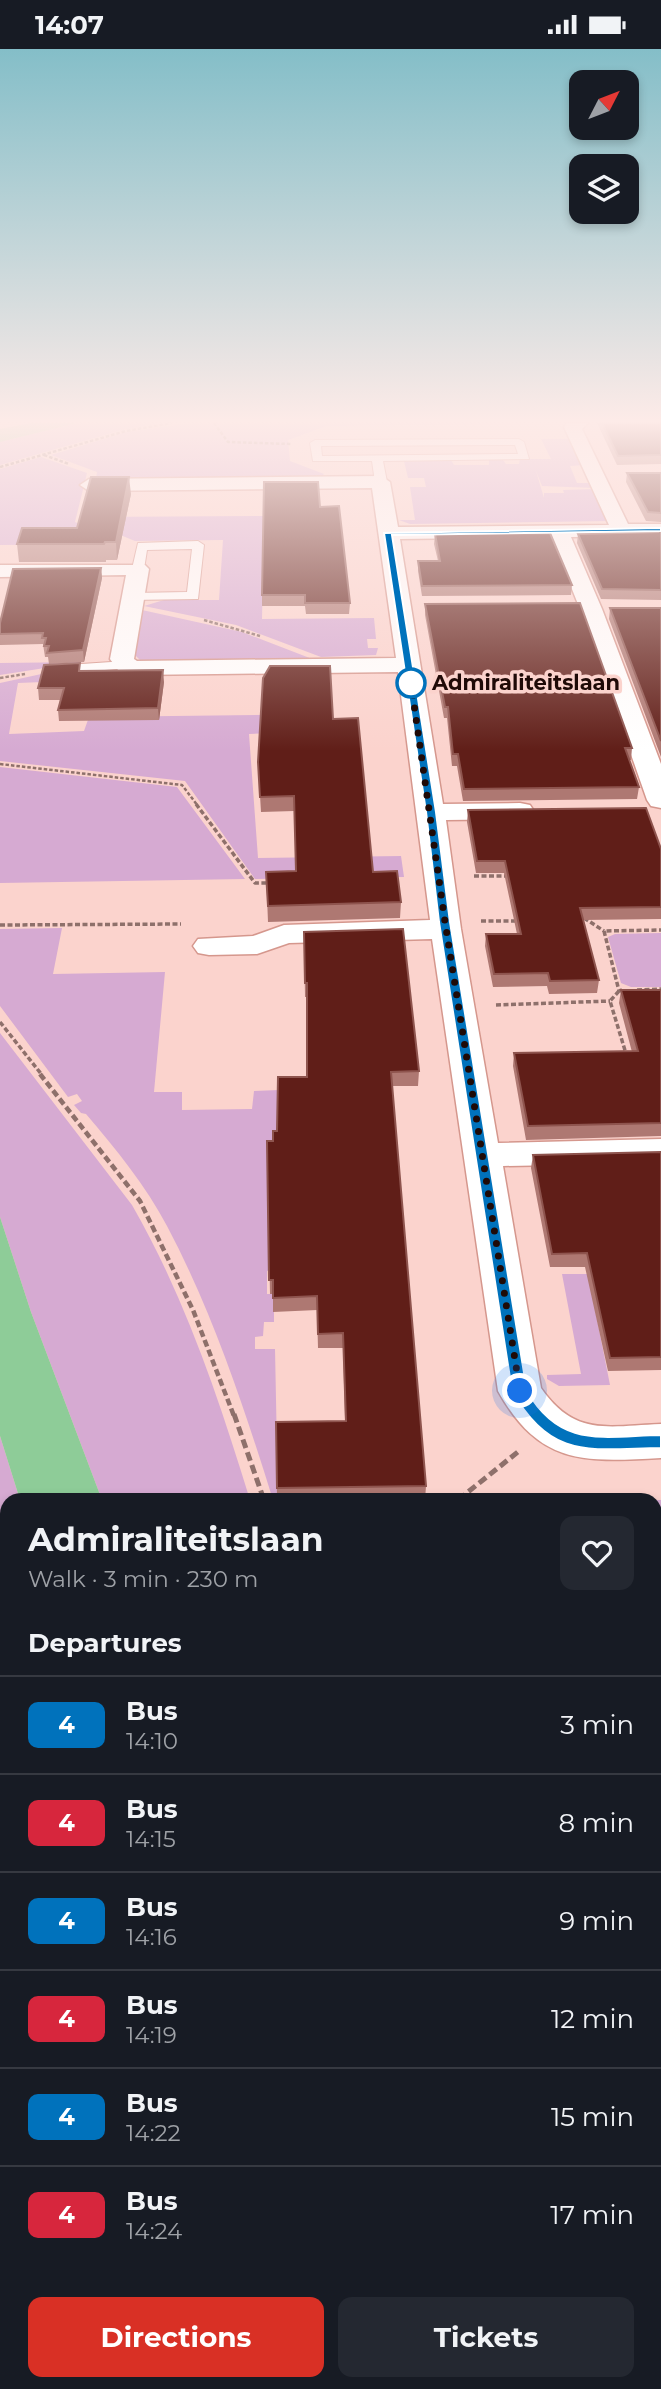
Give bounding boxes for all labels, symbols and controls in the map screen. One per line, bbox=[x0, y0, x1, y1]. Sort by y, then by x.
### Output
text: 14:07 bbox=[35, 9, 104, 41]
north arrow bbox=[569, 70, 639, 140]
map controls bbox=[569, 70, 639, 224]
button: layers bbox=[569, 154, 639, 224]
marker: Admiraliteitslaan bbox=[396, 668, 426, 698]
place label: Admiraliteitslaan bbox=[431, 670, 620, 695]
your location bbox=[502, 1373, 537, 1408]
button: heart bbox=[560, 1516, 634, 1590]
text: Admiraliteitslaan bbox=[28, 1519, 324, 1559]
text: Walk · 3 min · 230 m bbox=[28, 1565, 258, 1593]
text: Departures bbox=[28, 1627, 182, 1659]
text: Bus bbox=[126, 1695, 178, 1727]
text: 3 min bbox=[560, 1709, 634, 1741]
text: 4 bbox=[58, 1710, 75, 1739]
text: 14:10 bbox=[126, 1727, 178, 1755]
text: Bus bbox=[126, 1793, 178, 1825]
text: 8 min bbox=[558, 1807, 634, 1839]
text: 4 bbox=[58, 1808, 75, 1837]
text: 14:15 bbox=[126, 1825, 176, 1853]
text: Bus bbox=[126, 1891, 178, 1923]
text: 9 min bbox=[559, 1905, 634, 1937]
text: 4 bbox=[58, 1906, 75, 1935]
text: 14:16 bbox=[126, 1923, 177, 1951]
text: Bus bbox=[126, 1989, 178, 2021]
text: 12 min bbox=[551, 2003, 634, 2035]
text: 4 bbox=[58, 2004, 75, 2033]
text: 14:19 bbox=[126, 2021, 177, 2049]
text: Bus bbox=[126, 2087, 178, 2119]
text: 15 min bbox=[551, 2101, 634, 2133]
text: 4 bbox=[58, 2102, 75, 2131]
text: 14:22 bbox=[126, 2119, 181, 2147]
text: Bus bbox=[126, 2185, 178, 2217]
text: 17 min bbox=[550, 2199, 634, 2231]
text: 4 bbox=[58, 2200, 75, 2229]
text: 14:24 bbox=[126, 2217, 182, 2245]
button: Directions bbox=[28, 2297, 324, 2377]
button: Tickets bbox=[338, 2297, 634, 2377]

